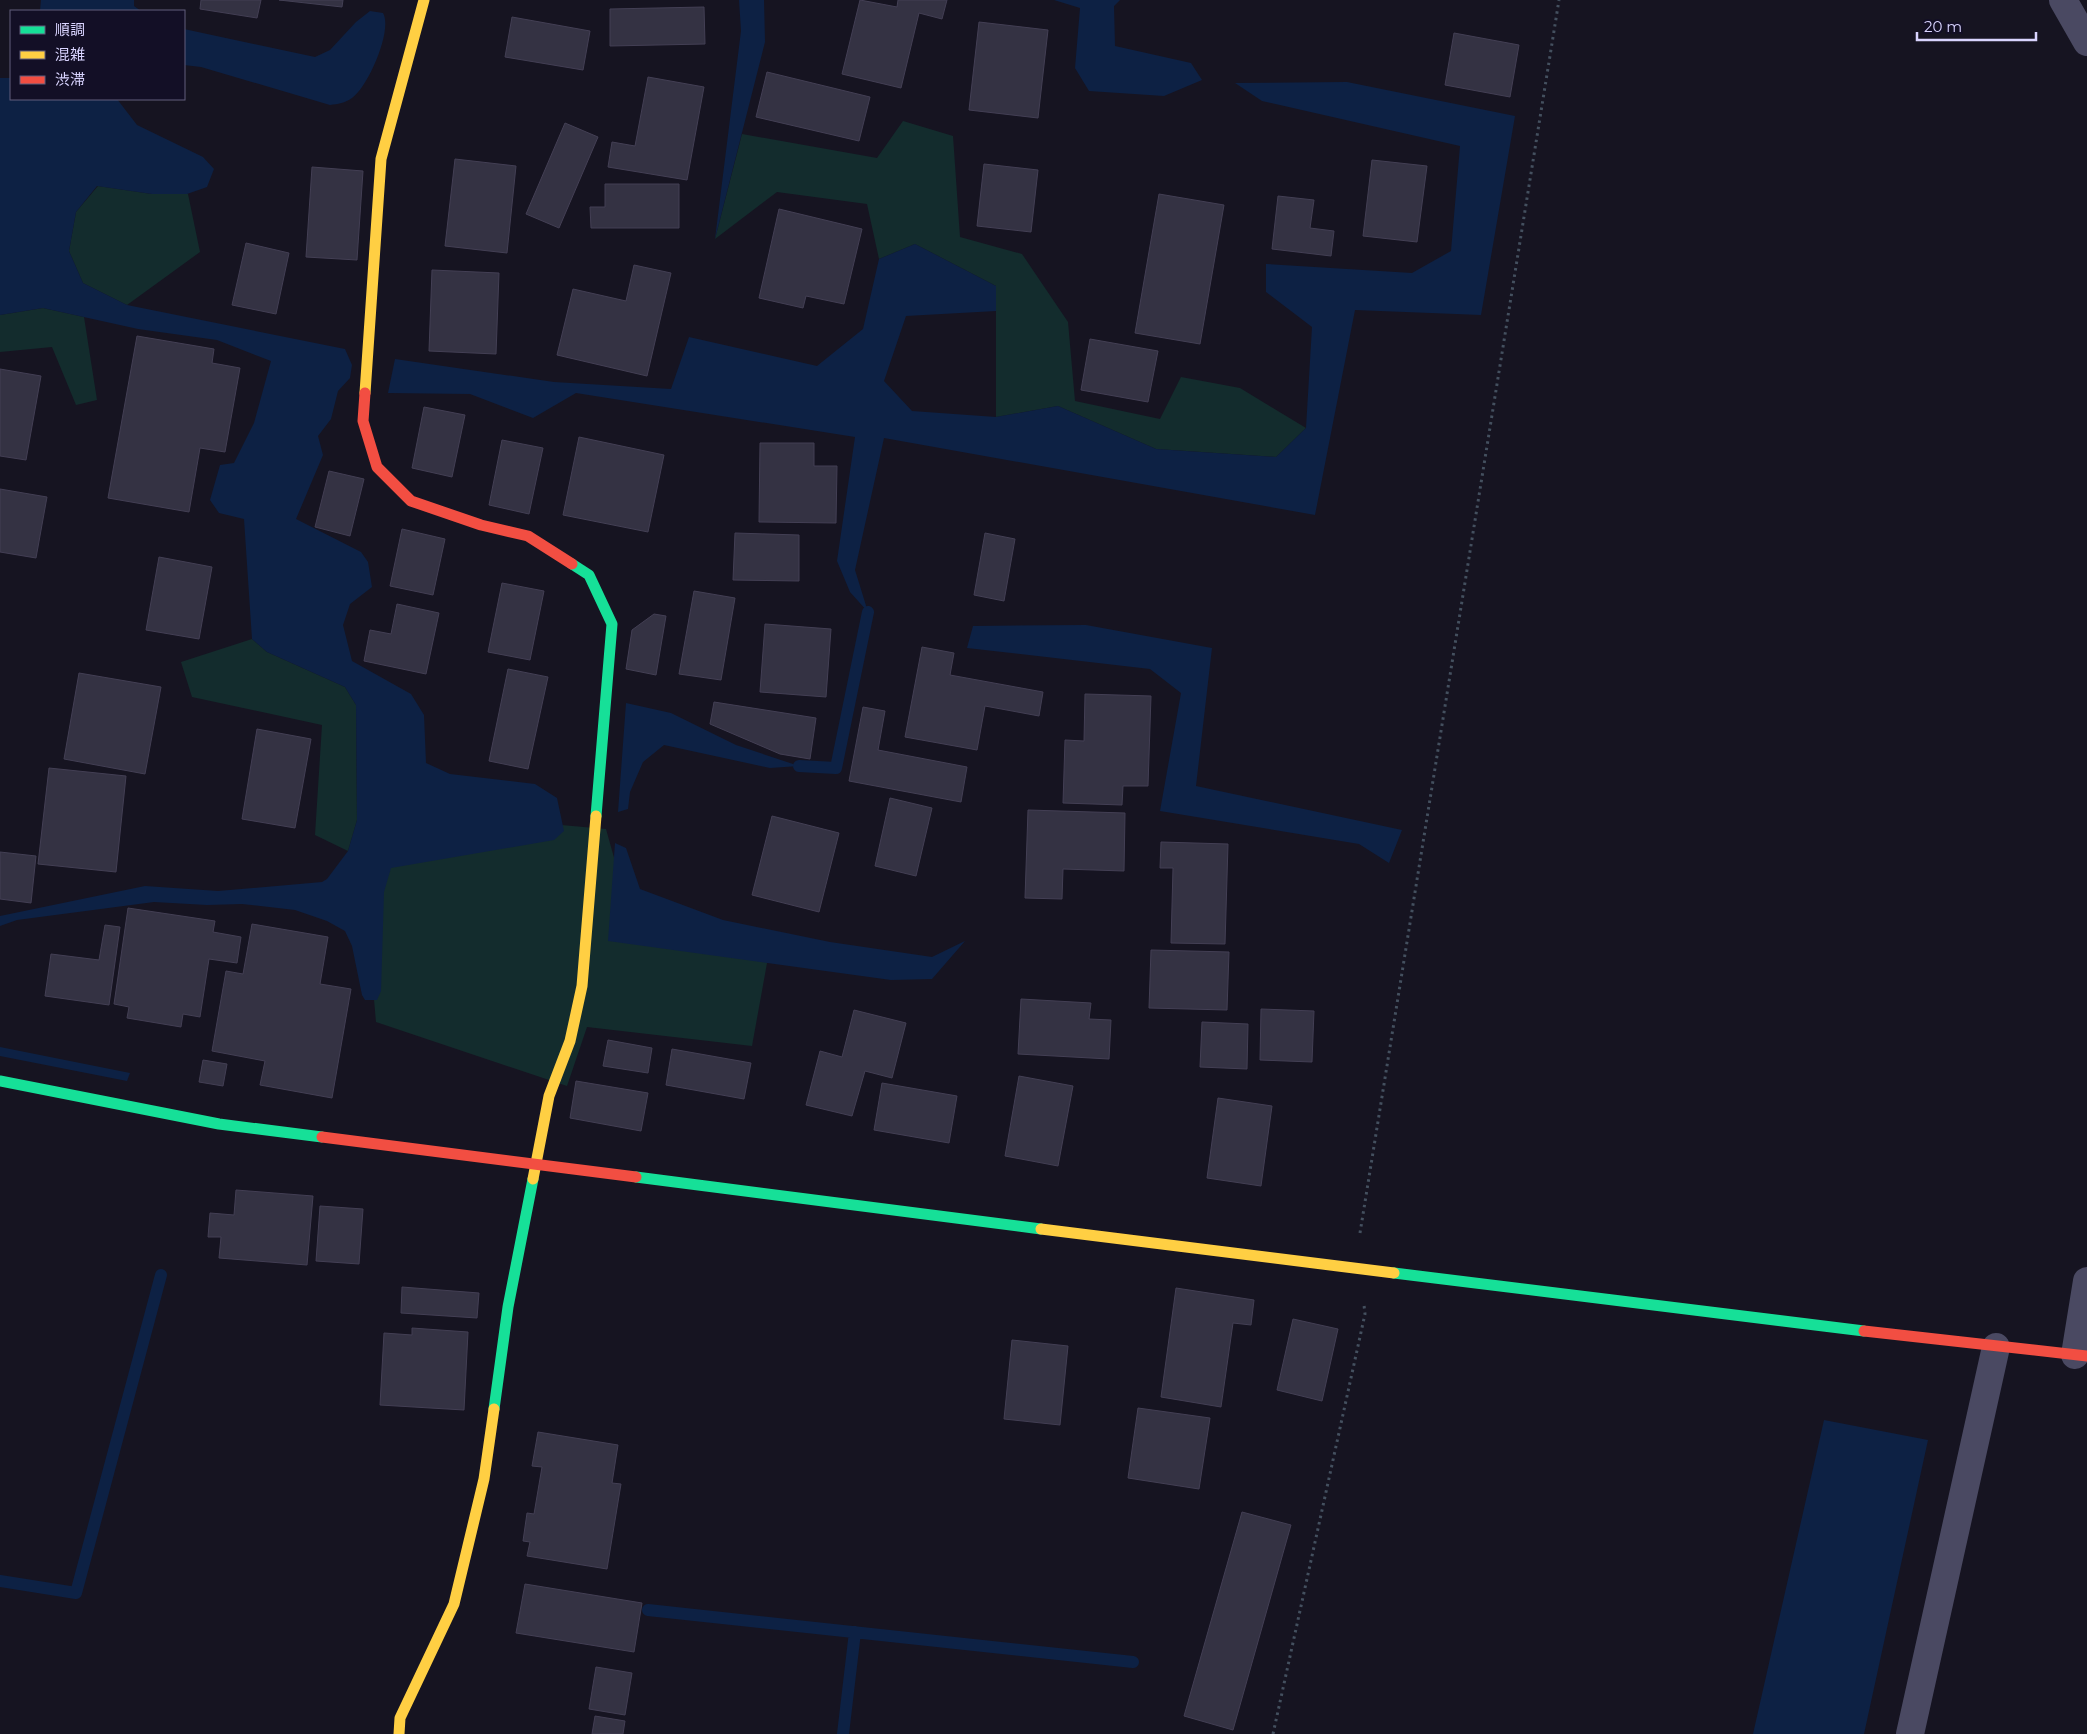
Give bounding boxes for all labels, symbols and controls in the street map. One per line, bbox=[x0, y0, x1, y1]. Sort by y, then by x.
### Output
legend bbox=[10, 10, 185, 100]
scale bar bbox=[1917, 10, 2036, 42]
text: 20 m bbox=[1924, 17, 1962, 36]
text: 順調 bbox=[55, 20, 85, 39]
text: 混雑 bbox=[55, 45, 85, 64]
text: 渋滞 bbox=[55, 70, 85, 89]

